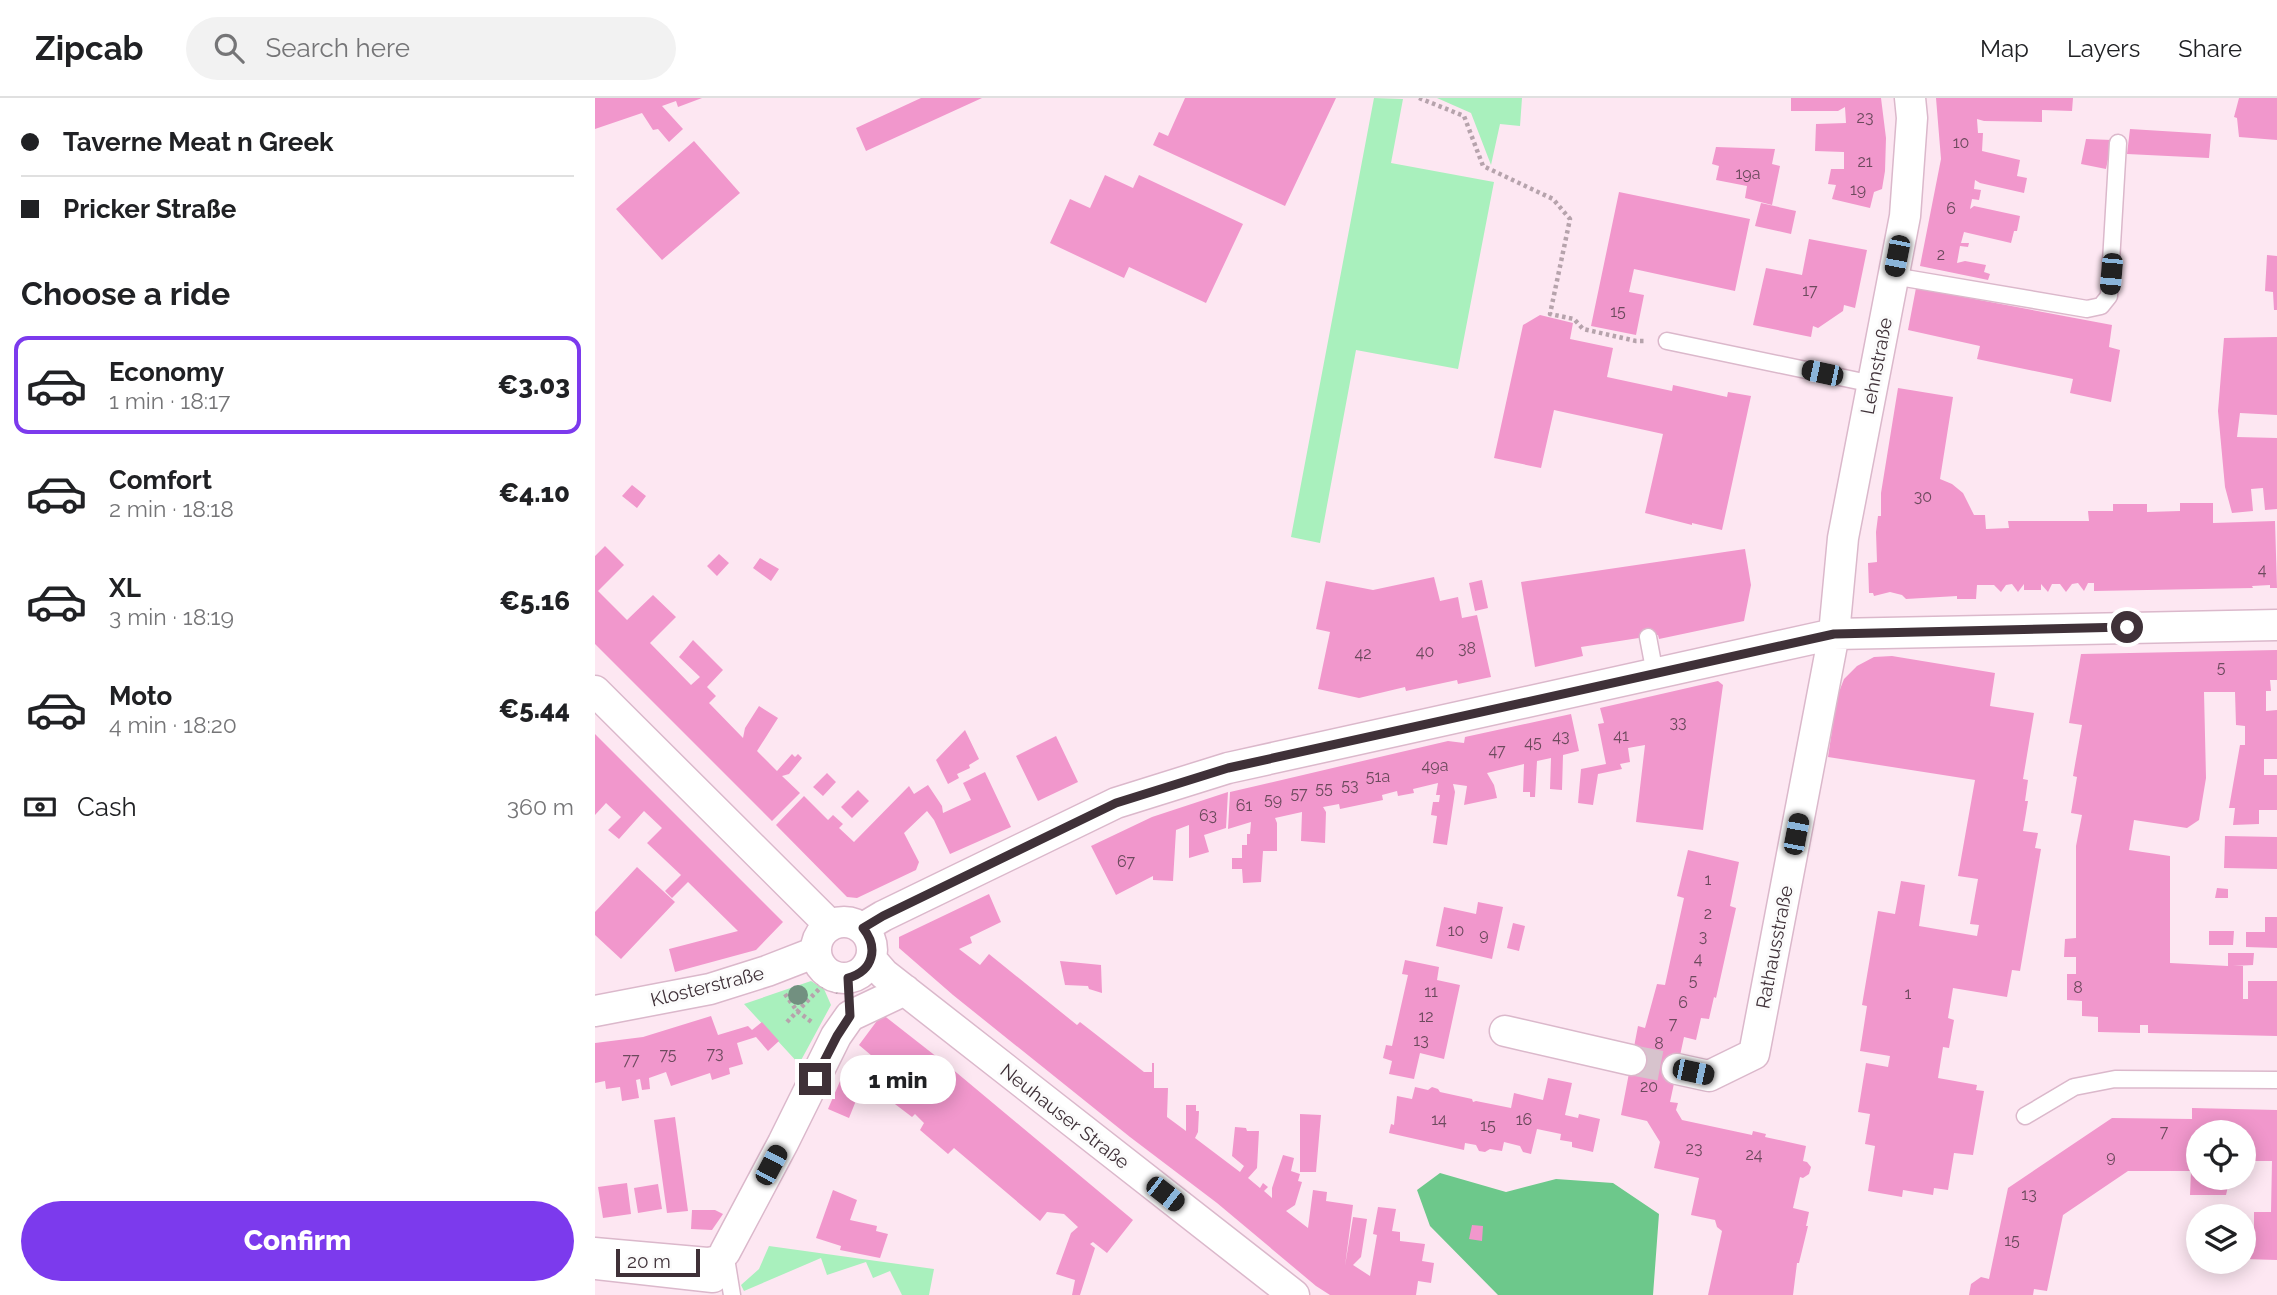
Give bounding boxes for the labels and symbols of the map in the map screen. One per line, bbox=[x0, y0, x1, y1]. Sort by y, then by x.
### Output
house number: 23 bbox=[1857, 108, 1873, 127]
house number: 10 bbox=[1953, 133, 1969, 152]
house number: 21 bbox=[1857, 152, 1873, 171]
house number: 19a bbox=[1736, 164, 1760, 183]
house number: 19 bbox=[1850, 180, 1866, 199]
house number: 6 bbox=[1946, 199, 1956, 218]
car bbox=[1883, 233, 1912, 279]
house number: 2 bbox=[1937, 245, 1945, 264]
car bbox=[2099, 252, 2124, 296]
house number: 17 bbox=[1802, 281, 1818, 300]
house number: 15 bbox=[1610, 302, 1626, 321]
street label: Lehnstraße bbox=[1856, 316, 1896, 416]
car bbox=[1800, 358, 1845, 388]
house number: 30 bbox=[1914, 487, 1932, 506]
house number: 4 bbox=[2258, 560, 2267, 579]
route start bbox=[2111, 611, 2143, 643]
house number: 38 bbox=[1458, 639, 1476, 658]
house number: 40 bbox=[1416, 642, 1434, 661]
house number: 42 bbox=[1354, 644, 1372, 663]
house number: 5 bbox=[2217, 658, 2226, 677]
house number: 33 bbox=[1669, 713, 1687, 732]
house number: 41 bbox=[1613, 726, 1629, 745]
house number: 43 bbox=[1552, 727, 1570, 746]
house number: 45 bbox=[1524, 733, 1542, 752]
house number: 47 bbox=[1488, 741, 1506, 760]
house number: 49a bbox=[1422, 756, 1448, 775]
house number: 51a bbox=[1366, 767, 1390, 786]
house number: 53 bbox=[1341, 776, 1359, 795]
house number: 55 bbox=[1315, 779, 1333, 798]
house number: 57 bbox=[1290, 784, 1308, 803]
house number: 59 bbox=[1264, 790, 1282, 809]
house number: 61 bbox=[1236, 796, 1252, 815]
house number: 63 bbox=[1199, 806, 1217, 825]
car bbox=[1782, 811, 1811, 857]
house number: 67 bbox=[1117, 852, 1136, 871]
house number: 1 bbox=[1705, 870, 1712, 889]
street label: Rathausstraße bbox=[1751, 884, 1797, 1010]
house number: 2 bbox=[1704, 904, 1712, 923]
house number: 10 bbox=[1448, 921, 1464, 940]
house number: 9 bbox=[1479, 925, 1489, 944]
house number: 3 bbox=[1699, 927, 1707, 946]
house number: 4 bbox=[1694, 949, 1703, 968]
street label: Klosterstraße bbox=[648, 961, 766, 1011]
house number: 5 bbox=[1689, 971, 1698, 990]
house number: 8 bbox=[2073, 978, 2083, 997]
house number: 11 bbox=[1424, 982, 1438, 1001]
house number: 1 bbox=[1905, 984, 1912, 1003]
house number: 6 bbox=[1678, 993, 1688, 1012]
house number: 12 bbox=[1418, 1007, 1434, 1026]
house number: 7 bbox=[1669, 1014, 1678, 1033]
house number: 13 bbox=[1413, 1031, 1429, 1050]
house number: 8 bbox=[1654, 1034, 1664, 1053]
house number: 73 bbox=[706, 1044, 724, 1063]
house number: 75 bbox=[659, 1045, 677, 1064]
house number: 77 bbox=[622, 1050, 640, 1069]
callout: 1 min bbox=[839, 1054, 955, 1104]
car bbox=[1671, 1057, 1716, 1087]
street label: Neuhauser Straße bbox=[996, 1059, 1134, 1173]
route end bbox=[799, 1063, 831, 1095]
house number: 20 bbox=[1640, 1077, 1658, 1096]
house number: 14 bbox=[1431, 1110, 1447, 1129]
house number: 16 bbox=[1516, 1110, 1532, 1129]
house number: 15 bbox=[1480, 1116, 1496, 1135]
house number: 7 bbox=[2160, 1122, 2169, 1141]
house number: 23 bbox=[1686, 1139, 1702, 1158]
car bbox=[752, 1142, 791, 1188]
house number: 24 bbox=[1745, 1145, 1763, 1164]
house number: 9 bbox=[2106, 1147, 2116, 1166]
car bbox=[1142, 1173, 1189, 1215]
house number: 13 bbox=[2021, 1185, 2037, 1204]
house number: 15 bbox=[2004, 1231, 2020, 1250]
scale bar bbox=[616, 1246, 700, 1278]

